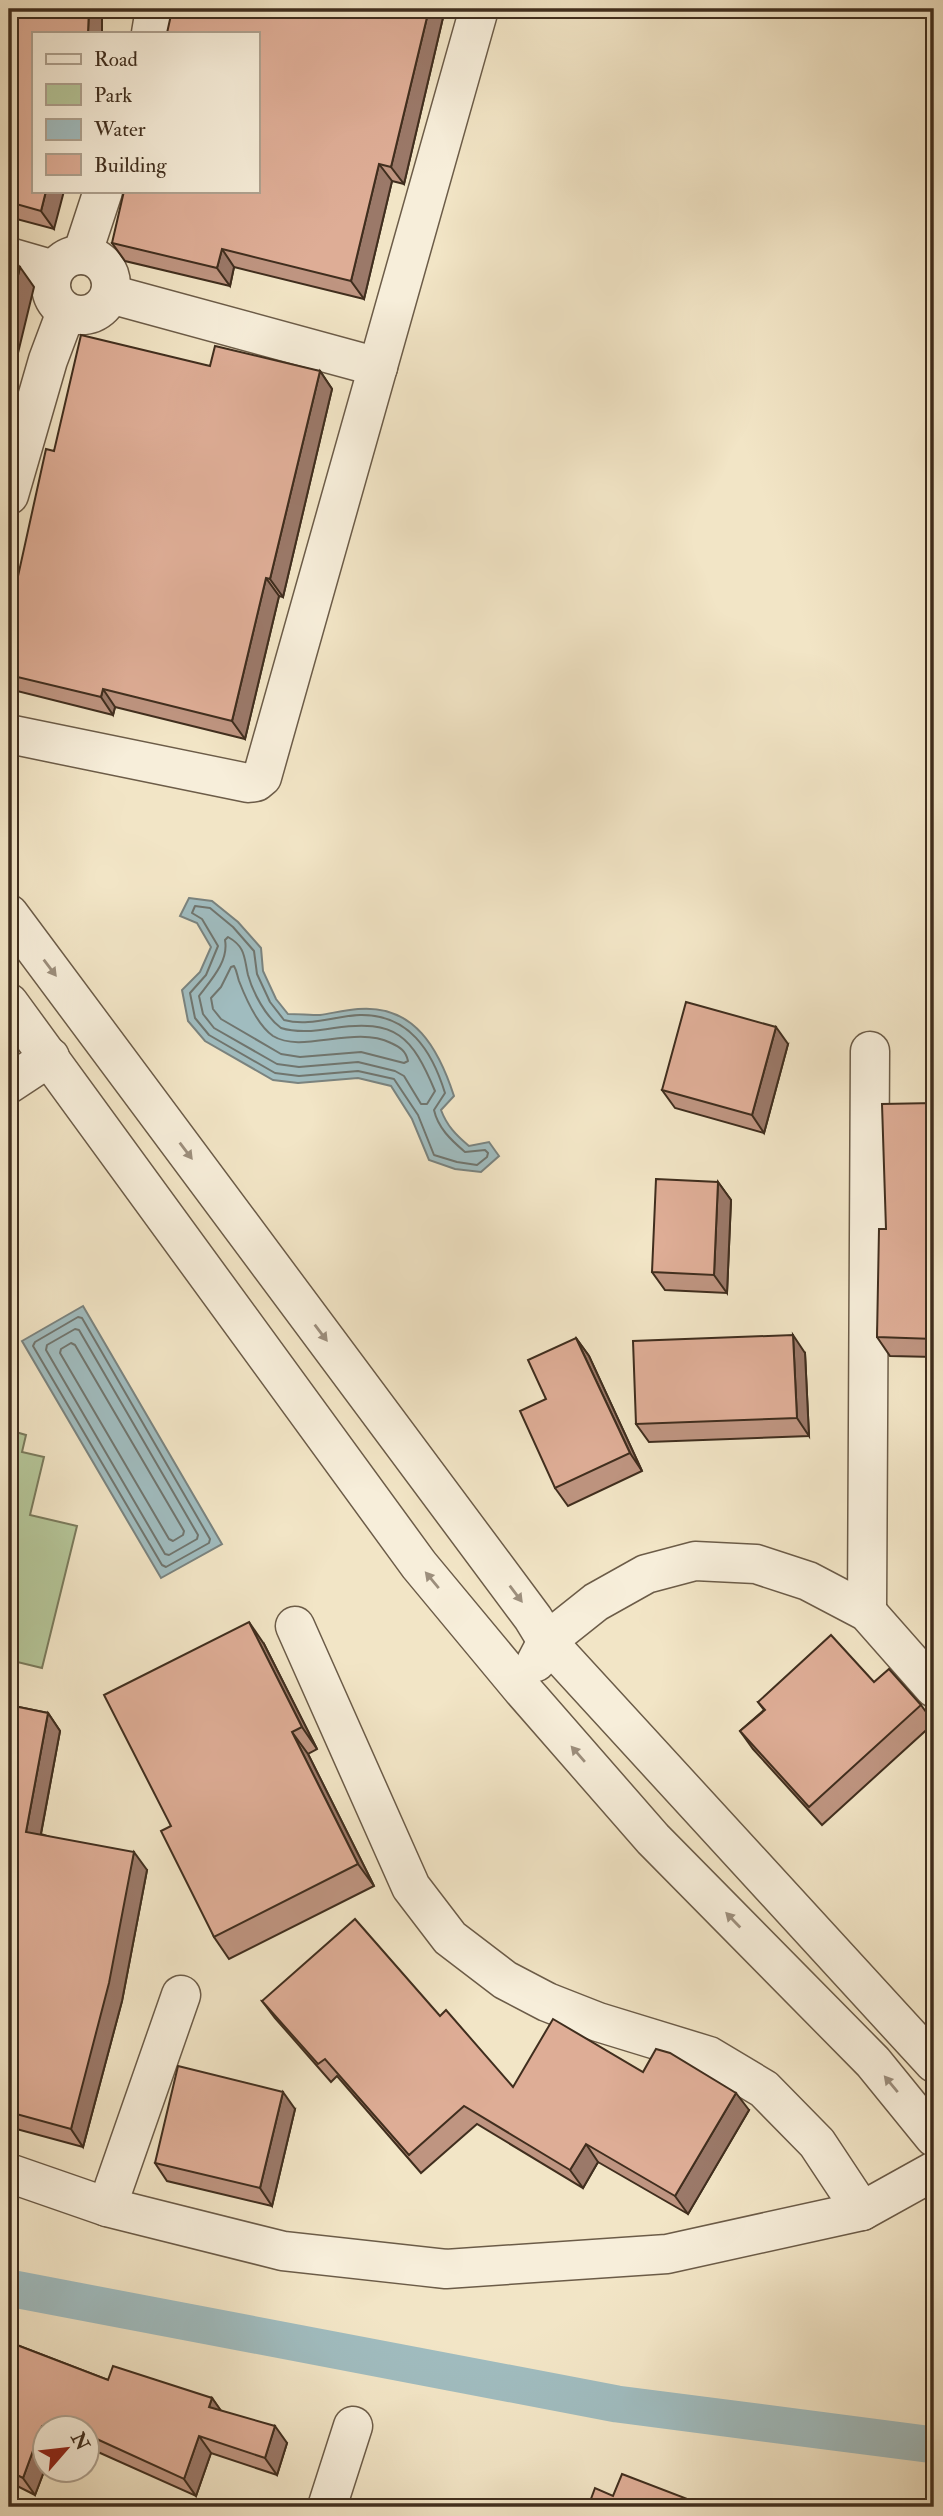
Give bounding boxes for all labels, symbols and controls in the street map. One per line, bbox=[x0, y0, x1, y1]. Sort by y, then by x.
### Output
legend bbox=[32, 32, 259, 192]
text: Road bbox=[94, 46, 139, 73]
text: Park bbox=[94, 82, 132, 109]
text: Water bbox=[93, 116, 146, 143]
text: Building bbox=[94, 152, 167, 179]
one-way arrow bbox=[42, 959, 56, 977]
one-way arrow bbox=[178, 1141, 193, 1159]
one-way arrow bbox=[314, 1324, 328, 1342]
one-way arrow bbox=[424, 1571, 439, 1589]
one-way arrow bbox=[508, 1585, 523, 1603]
one-way arrow bbox=[571, 1745, 587, 1762]
one-way arrow bbox=[726, 1912, 742, 1929]
one-way arrow bbox=[884, 2076, 899, 2093]
north arrow bbox=[32, 2414, 102, 2484]
text: N bbox=[65, 2427, 95, 2456]

